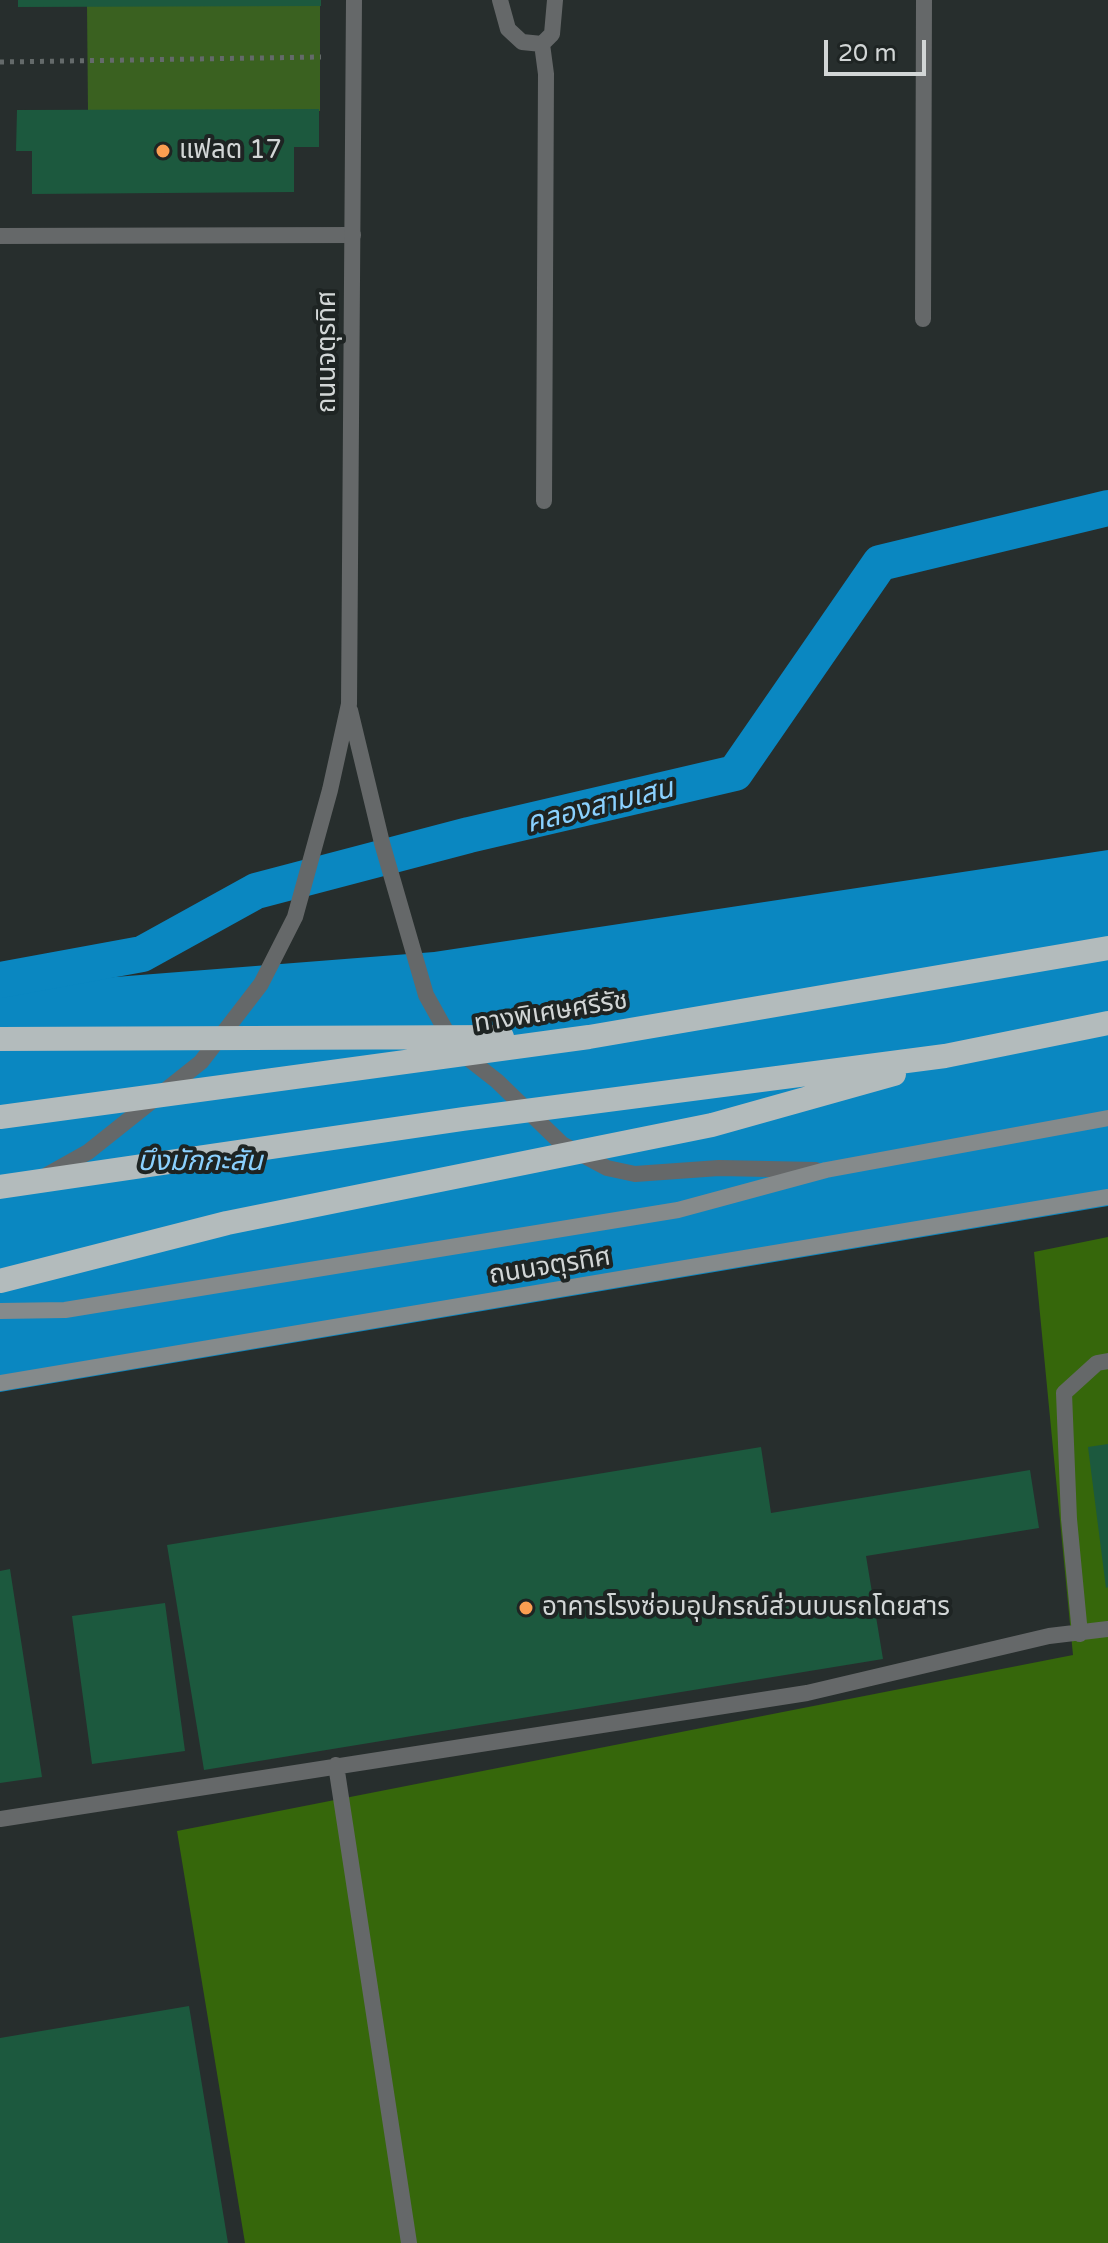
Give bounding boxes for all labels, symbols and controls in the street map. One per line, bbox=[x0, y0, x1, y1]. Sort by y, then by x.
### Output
scale bar bbox=[828, 24, 930, 74]
text: 20 m bbox=[838, 39, 896, 68]
place label: แฟลต 17 bbox=[179, 135, 282, 167]
marker: แฟลต 17 bbox=[154, 142, 172, 160]
street label: ถนนจตุรทิศ bbox=[312, 291, 344, 413]
water label: คลองสามเสน bbox=[523, 773, 677, 841]
street label: ทางพิเศษศรีรัช bbox=[472, 985, 630, 1041]
water label: บึงมักกะสัน bbox=[137, 1146, 263, 1180]
street label: ถนนจตุรทิศ bbox=[487, 1242, 613, 1292]
place label: อาคารโรงซ่อมอุปกรณ์ส่วนบนรถโดยสาร bbox=[542, 1592, 950, 1624]
marker: อาคารโรงซ่อมอุปกรณ์ส่วนบนรถโดยสาร bbox=[517, 1599, 535, 1617]

